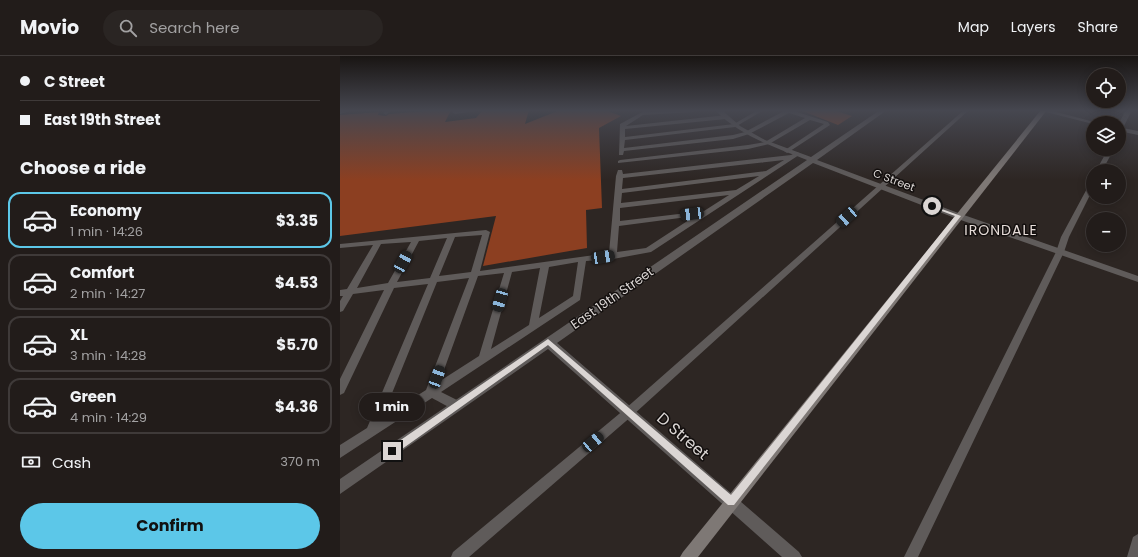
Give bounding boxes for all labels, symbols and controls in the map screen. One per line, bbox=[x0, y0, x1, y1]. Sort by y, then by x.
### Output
search box bbox=[103, 10, 383, 46]
text: Movio bbox=[20, 14, 79, 41]
icon: search bbox=[117, 17, 139, 39]
text: Search here bbox=[149, 17, 240, 38]
text: Map bbox=[958, 17, 989, 37]
text: Layers bbox=[1011, 17, 1055, 37]
text: Share bbox=[1077, 17, 1118, 37]
map controls bbox=[1086, 68, 1126, 252]
button: locate bbox=[1086, 68, 1126, 108]
text: C Street bbox=[44, 71, 105, 92]
text: East 19th Street bbox=[44, 109, 161, 130]
button: layers bbox=[1086, 116, 1126, 156]
text: Choose a ride bbox=[20, 155, 146, 180]
button: + bbox=[1086, 164, 1126, 204]
street label: C Street bbox=[871, 165, 917, 195]
route start bbox=[923, 197, 941, 215]
text: Economy bbox=[70, 200, 142, 221]
icon: car bbox=[22, 202, 58, 238]
car bbox=[834, 205, 860, 229]
car bbox=[679, 207, 705, 221]
text: $3.35 bbox=[276, 210, 318, 231]
button: − bbox=[1086, 212, 1126, 252]
district label: IRONDALE bbox=[964, 220, 1038, 240]
text: 1 min · 14:26 bbox=[70, 222, 143, 241]
car bbox=[392, 249, 414, 275]
car bbox=[590, 249, 616, 265]
text: Comfort bbox=[70, 262, 134, 283]
street label: East 19th Street bbox=[567, 262, 658, 334]
icon: car bbox=[22, 264, 58, 300]
text: $4.53 bbox=[275, 272, 318, 293]
text: 2 min · 14:27 bbox=[70, 284, 145, 303]
car bbox=[491, 287, 509, 313]
text: XL bbox=[70, 324, 88, 345]
icon: car bbox=[22, 326, 58, 362]
text: $5.70 bbox=[276, 334, 318, 355]
text: 3 min · 14:28 bbox=[70, 346, 147, 365]
car bbox=[427, 364, 447, 390]
text: Green bbox=[70, 386, 116, 407]
icon: car bbox=[22, 388, 58, 424]
callout: 1 min bbox=[359, 393, 425, 421]
text: $4.36 bbox=[275, 396, 318, 417]
text: 1 min bbox=[375, 397, 409, 416]
street label: D Street bbox=[652, 407, 714, 465]
text: 4 min · 14:29 bbox=[70, 408, 147, 427]
car bbox=[580, 430, 606, 454]
route end bbox=[383, 442, 401, 460]
icon: cash bbox=[20, 451, 42, 473]
text: Cash bbox=[52, 452, 91, 473]
text: 370 m bbox=[280, 452, 320, 471]
button: Confirm bbox=[20, 503, 320, 549]

